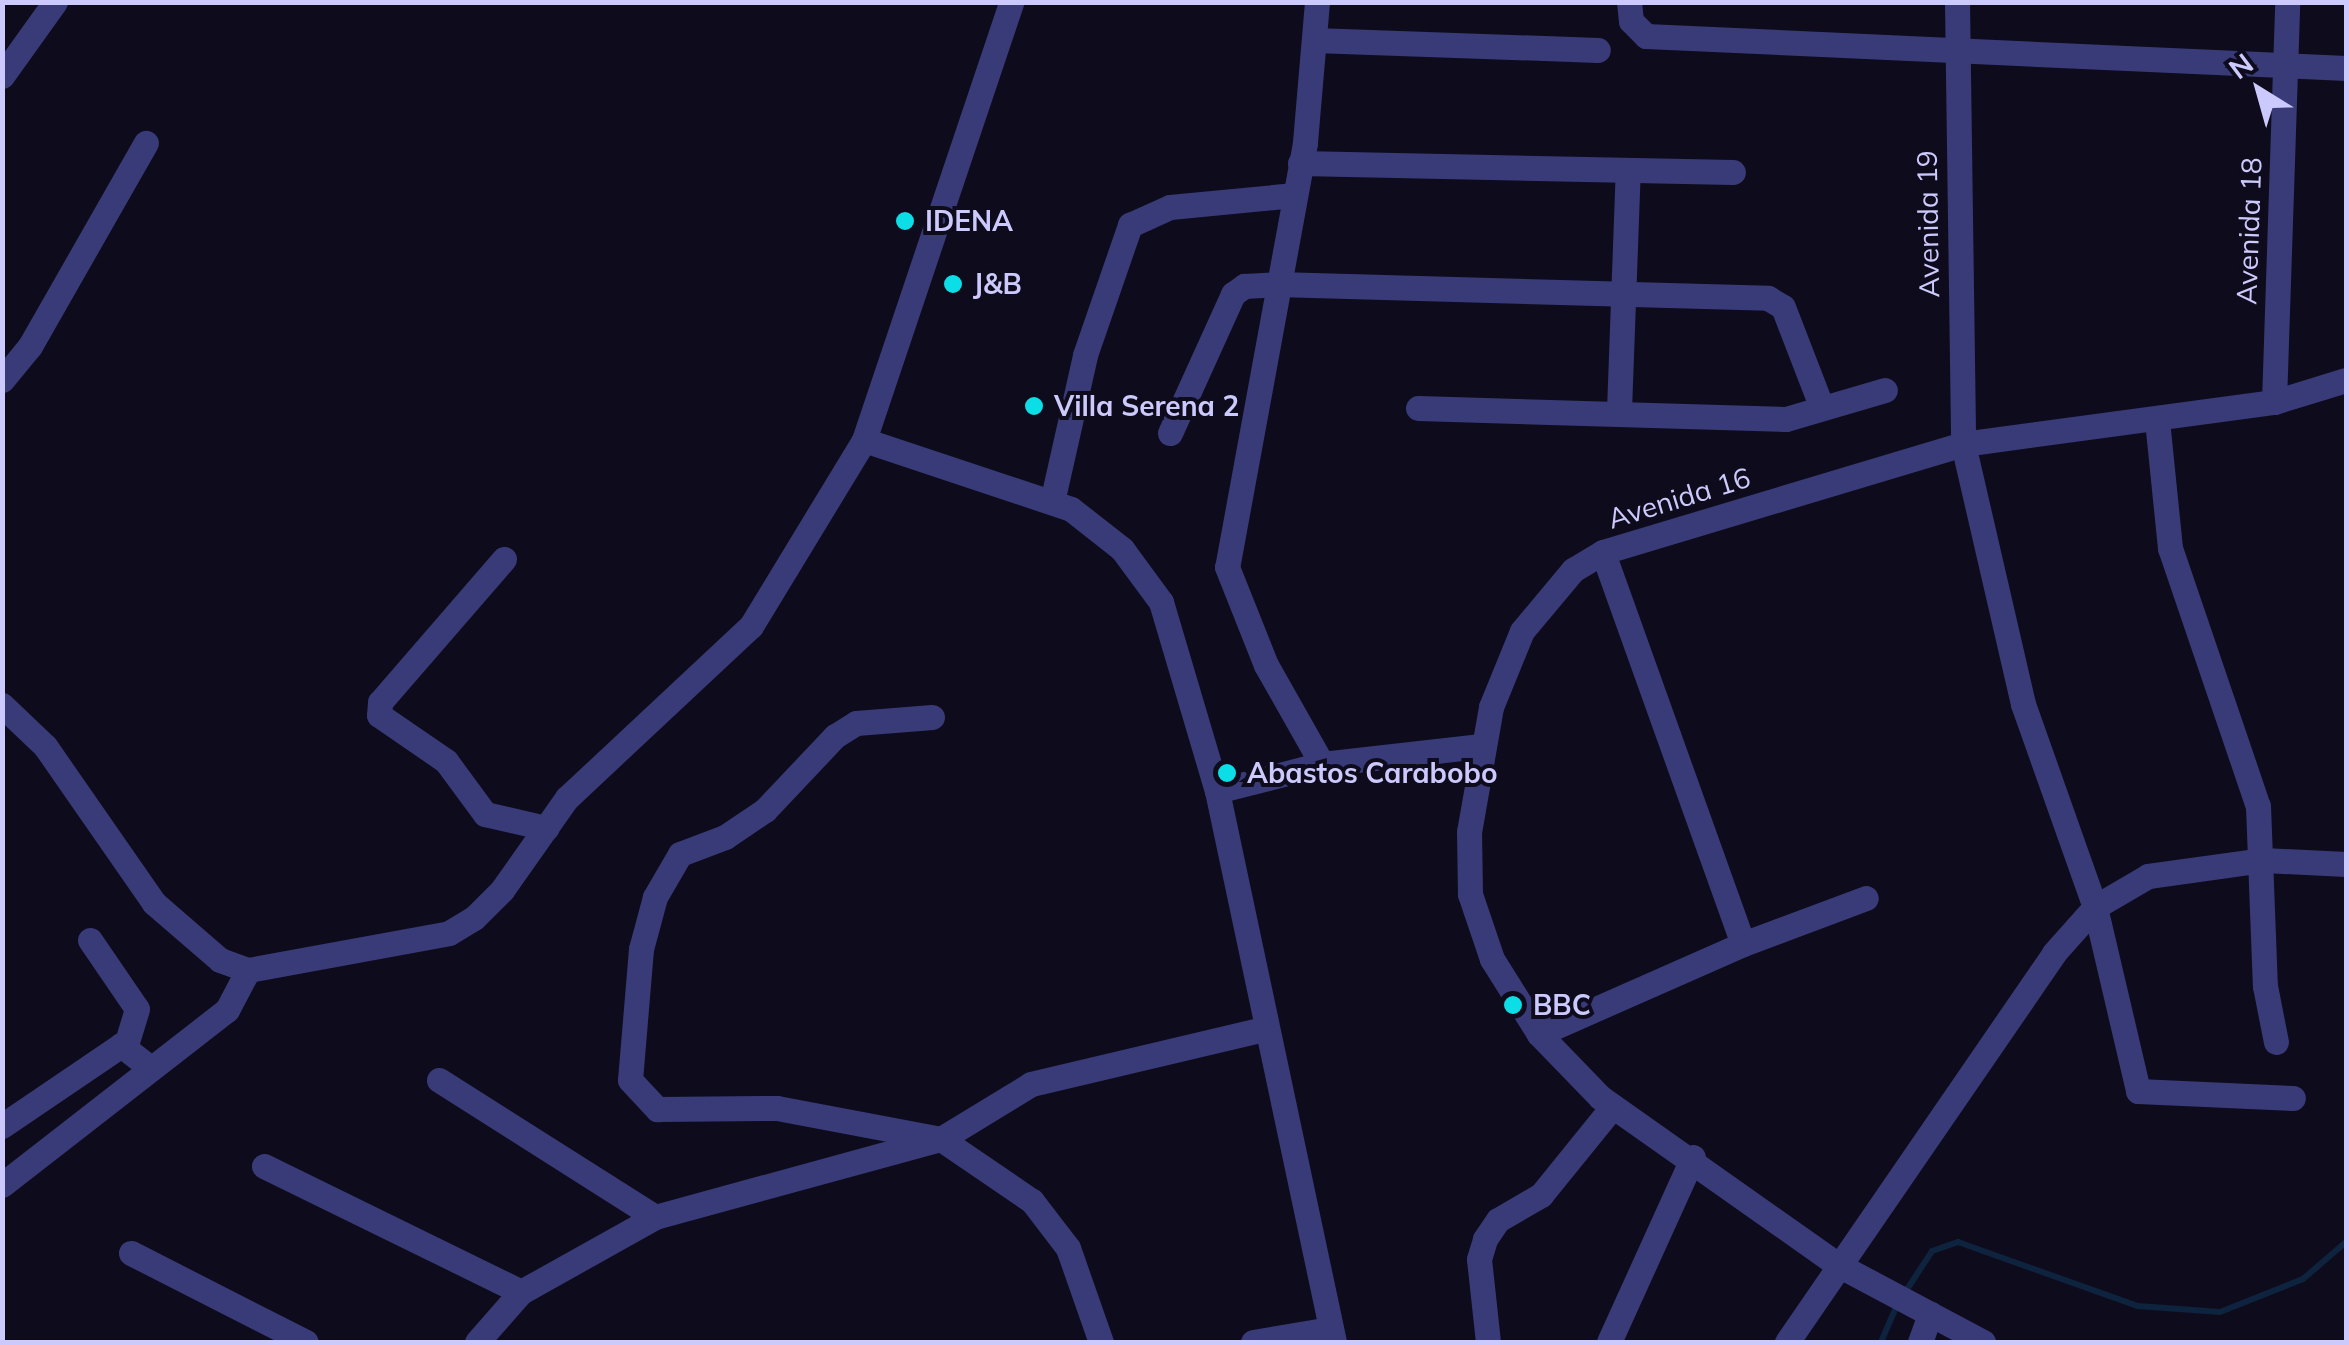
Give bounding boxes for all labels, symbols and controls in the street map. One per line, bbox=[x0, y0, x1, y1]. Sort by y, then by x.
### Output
north arrow bbox=[2209, 40, 2309, 140]
text: N bbox=[2222, 45, 2260, 86]
street label: Avenida 19 bbox=[1910, 150, 1946, 298]
street label: Avenida 18 bbox=[2230, 157, 2268, 305]
place label: IDENA bbox=[925, 204, 1013, 238]
marker: IDENA bbox=[894, 210, 916, 232]
place label: J&B bbox=[973, 267, 1022, 301]
marker: J&B bbox=[942, 273, 964, 295]
place label: Villa Serena 2 bbox=[1054, 389, 1239, 423]
marker: Villa Serena 2 bbox=[1023, 395, 1045, 417]
street label: Avenida 16 bbox=[1604, 460, 1754, 536]
place label: Abastos Carabobo bbox=[1247, 756, 1497, 790]
marker: Abastos Carabobo bbox=[1216, 762, 1238, 784]
place label: BBC bbox=[1533, 988, 1591, 1022]
marker: BBC bbox=[1502, 994, 1524, 1016]

